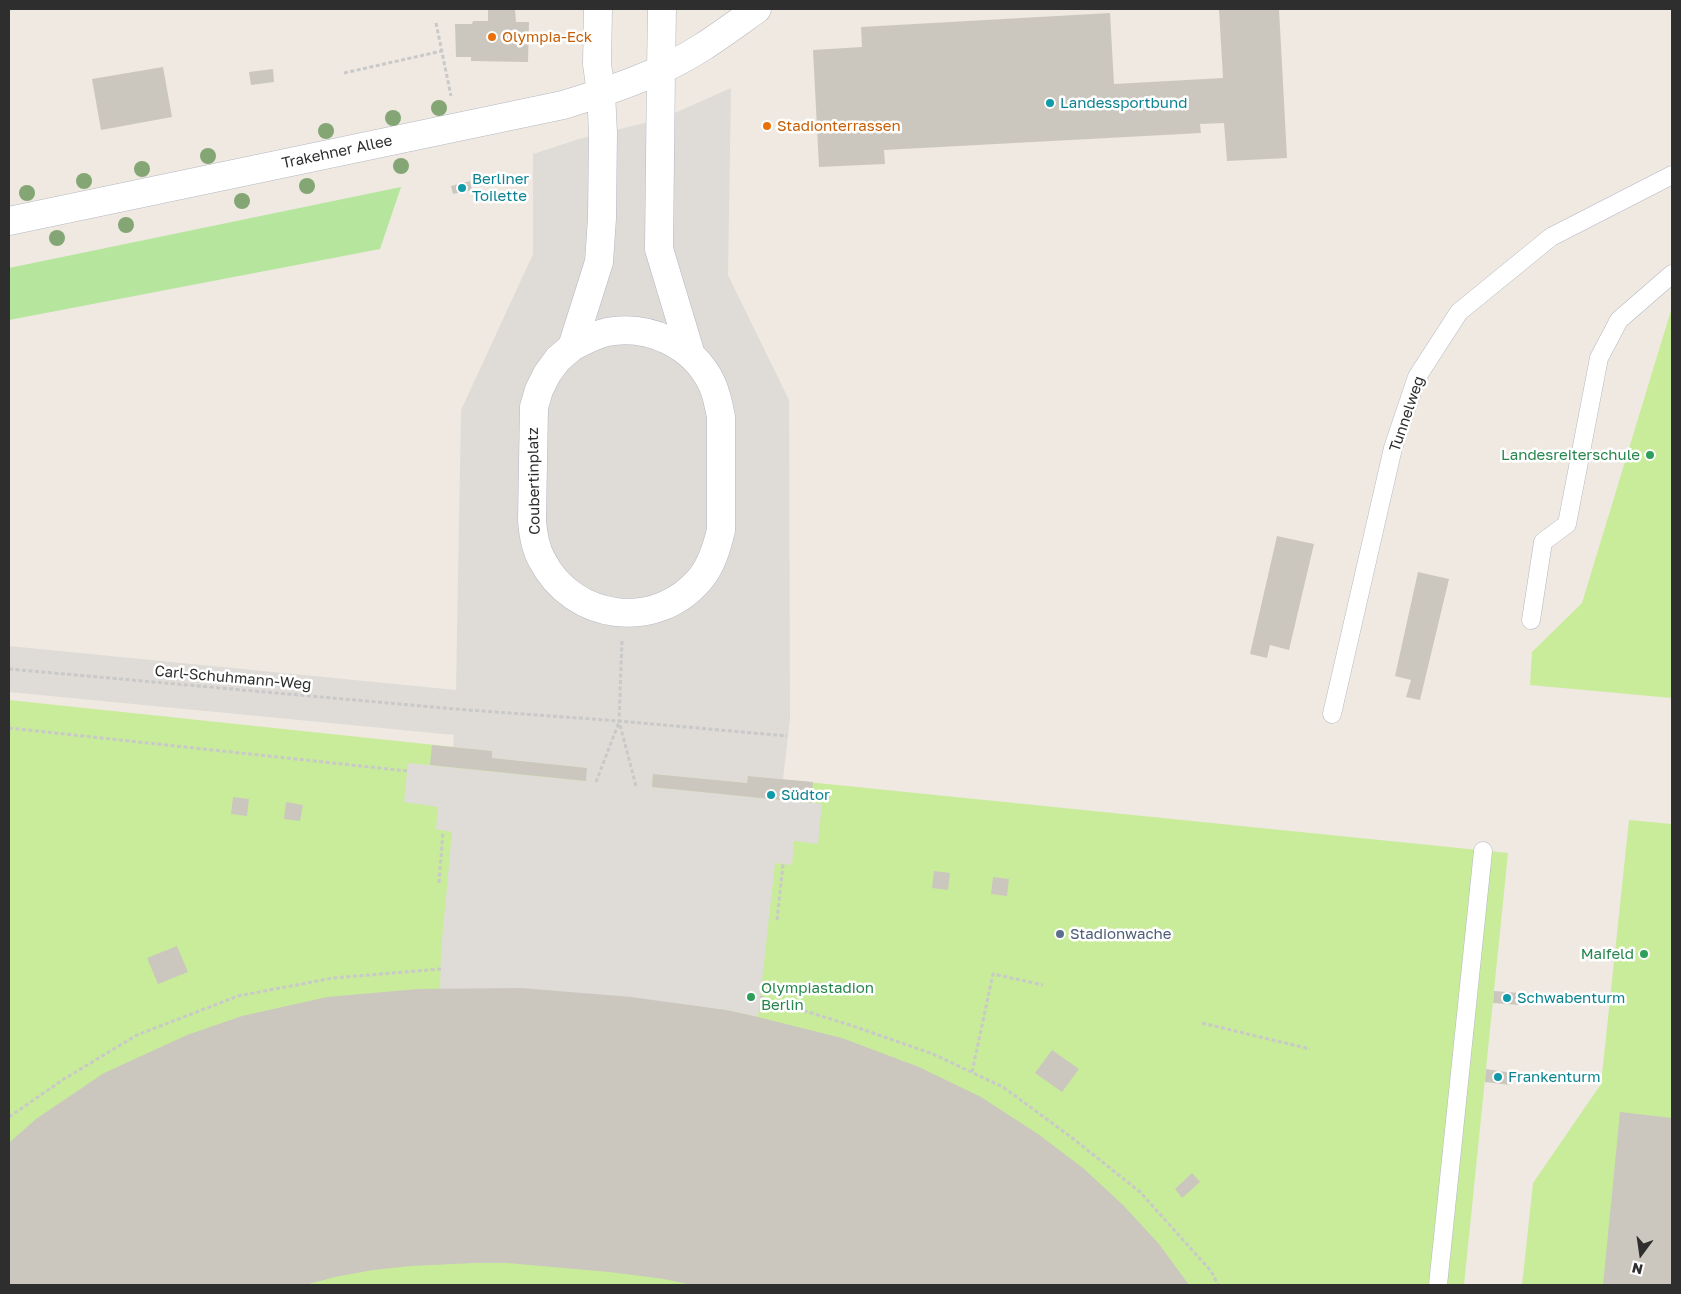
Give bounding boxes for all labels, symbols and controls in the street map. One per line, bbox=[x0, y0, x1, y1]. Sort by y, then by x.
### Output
place label: Olympia-Eck bbox=[502, 28, 592, 46]
marker: Olympia-Eck bbox=[486, 31, 498, 43]
place label: Landessportbund bbox=[1060, 94, 1187, 112]
marker: Landessportbund bbox=[1044, 97, 1056, 109]
place label: Stadionterrassen bbox=[777, 117, 901, 135]
marker: Stadionterrassen bbox=[761, 120, 773, 132]
street label: Trakehner Allee bbox=[280, 132, 394, 172]
place label: Berliner Toilette bbox=[472, 170, 529, 205]
marker: Berliner Toilette bbox=[456, 182, 468, 194]
street label: Tunnelweg bbox=[1386, 374, 1428, 454]
street label: Coubertinplatz bbox=[524, 427, 544, 535]
place label: Landesreiterschule bbox=[1501, 446, 1640, 464]
marker: Landesreiterschule bbox=[1644, 449, 1656, 461]
street label: Carl-Schuhmann-Weg bbox=[154, 662, 312, 694]
place label: Südtor bbox=[781, 786, 830, 804]
marker: Südtor bbox=[765, 789, 777, 801]
place label: Stadionwache bbox=[1070, 925, 1172, 943]
marker: Stadionwache bbox=[1054, 928, 1066, 940]
place label: Maifeld bbox=[1581, 945, 1634, 963]
marker: Maifeld bbox=[1638, 948, 1650, 960]
place label: Olympiastadion Berlin bbox=[761, 979, 874, 1014]
place label: Schwabenturm bbox=[1517, 989, 1625, 1007]
marker: Olympiastadion Berlin bbox=[745, 991, 757, 1003]
marker: Schwabenturm bbox=[1501, 992, 1513, 1004]
place label: Frankenturm bbox=[1508, 1068, 1600, 1086]
marker: Frankenturm bbox=[1492, 1071, 1504, 1083]
north arrow bbox=[1616, 1229, 1666, 1279]
text: N bbox=[1630, 1260, 1644, 1279]

